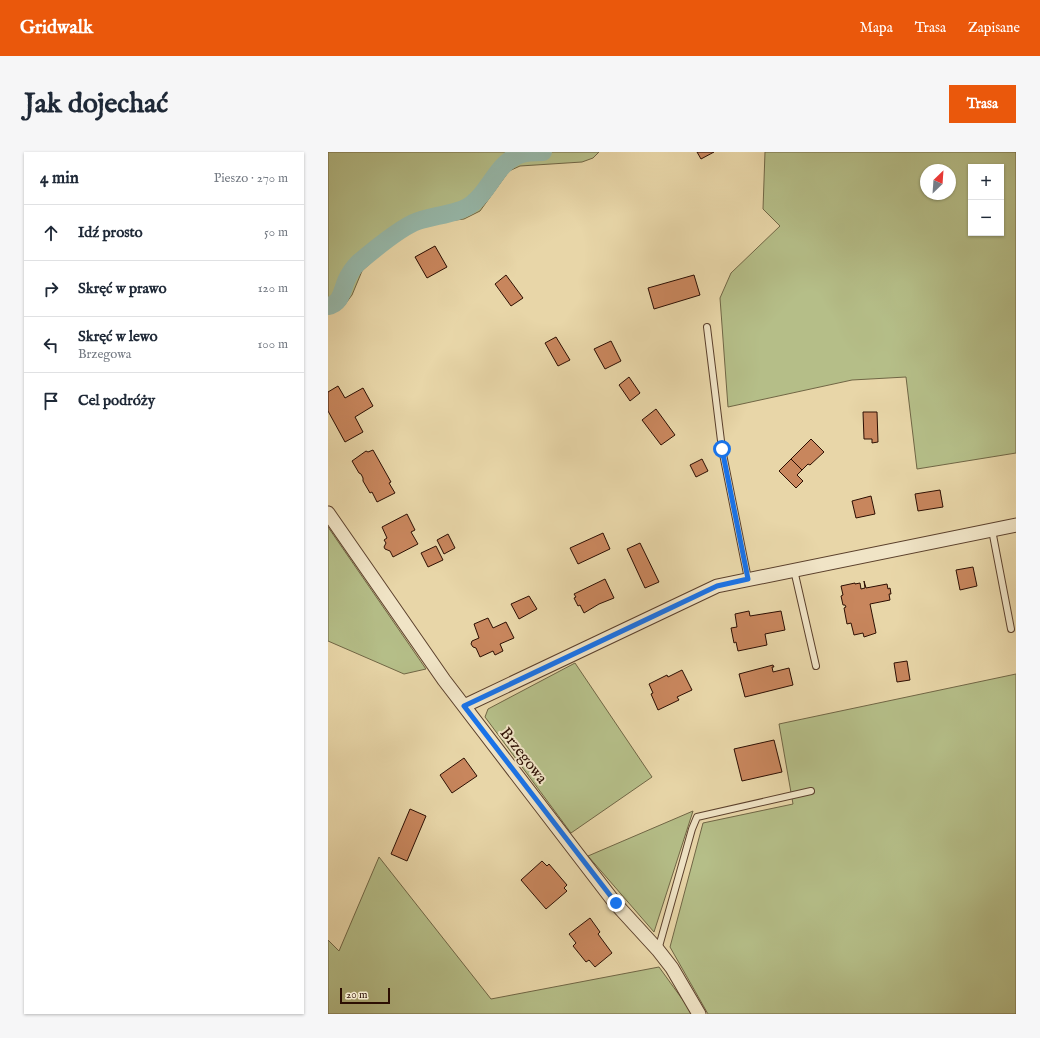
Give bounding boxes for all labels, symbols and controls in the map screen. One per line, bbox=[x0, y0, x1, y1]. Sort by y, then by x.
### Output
text: Gridwalk bbox=[20, 16, 93, 40]
text: Mapa bbox=[860, 19, 893, 37]
text: Trasa bbox=[915, 19, 946, 37]
text: Zapisane bbox=[968, 19, 1020, 37]
button: Trasa bbox=[949, 85, 1016, 123]
text: Jak dojechać bbox=[24, 87, 168, 122]
north arrow bbox=[920, 164, 956, 200]
map controls bbox=[968, 164, 1004, 236]
button: + bbox=[968, 164, 1004, 200]
text: 4 min bbox=[40, 168, 79, 189]
text: Pieszo · 270 m bbox=[214, 170, 288, 187]
button: − bbox=[968, 200, 1004, 236]
icon: ahead bbox=[40, 222, 62, 244]
text: Idź prosto bbox=[78, 223, 143, 242]
text: 50 m bbox=[264, 224, 288, 241]
icon: right bbox=[40, 278, 62, 300]
text: Skręć w prawo bbox=[78, 279, 167, 298]
text: 120 m bbox=[258, 280, 288, 297]
text: Skręć w lewo bbox=[78, 327, 158, 346]
icon: left bbox=[40, 334, 62, 356]
text: 100 m bbox=[258, 336, 288, 353]
text: Brzegowa bbox=[78, 346, 131, 363]
icon: arrive bbox=[40, 390, 62, 412]
text: Cel podróży bbox=[78, 391, 155, 410]
route start bbox=[713, 440, 731, 458]
street label: Brzegowa bbox=[495, 724, 551, 788]
route end bbox=[607, 894, 625, 912]
scale bar bbox=[340, 986, 390, 1005]
text: 20 m bbox=[346, 988, 367, 1002]

